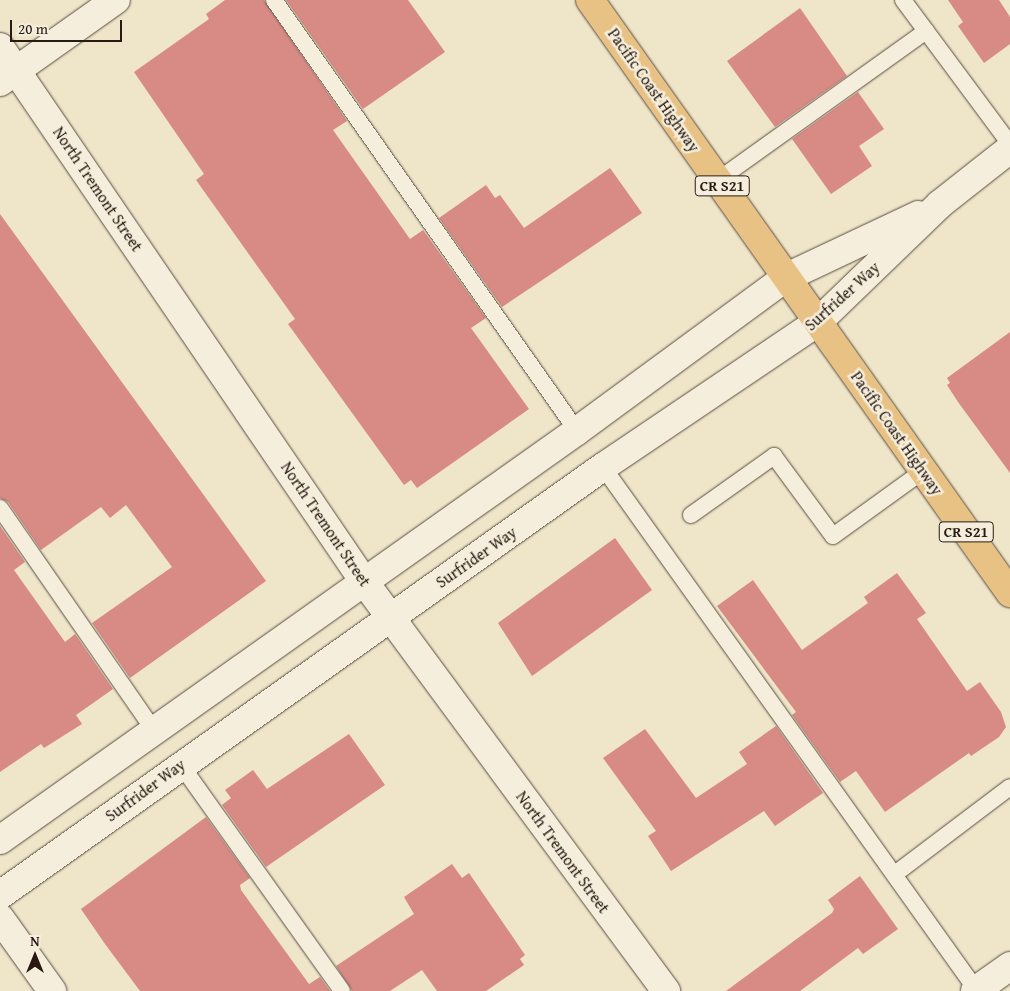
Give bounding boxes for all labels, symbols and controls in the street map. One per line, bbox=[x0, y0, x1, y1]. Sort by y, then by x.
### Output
scale bar bbox=[12, 10, 125, 42]
text: 20 m bbox=[18, 18, 48, 39]
street label: Pacific Coast Highway bbox=[604, 24, 704, 156]
street label: North Tremont Street bbox=[49, 123, 147, 255]
road number: CR S21 bbox=[694, 174, 750, 198]
street label: Surfrider Way bbox=[801, 257, 883, 335]
street label: Pacific Coast Highway bbox=[847, 367, 947, 499]
street label: North Tremont Street bbox=[277, 458, 375, 590]
road number: CR S21 bbox=[938, 520, 994, 544]
street label: Surfrider Way bbox=[432, 522, 520, 592]
street label: Surfrider Way bbox=[101, 755, 189, 825]
street label: North Tremont Street bbox=[512, 787, 614, 917]
north arrow bbox=[10, 931, 60, 981]
text: N bbox=[30, 931, 40, 951]

